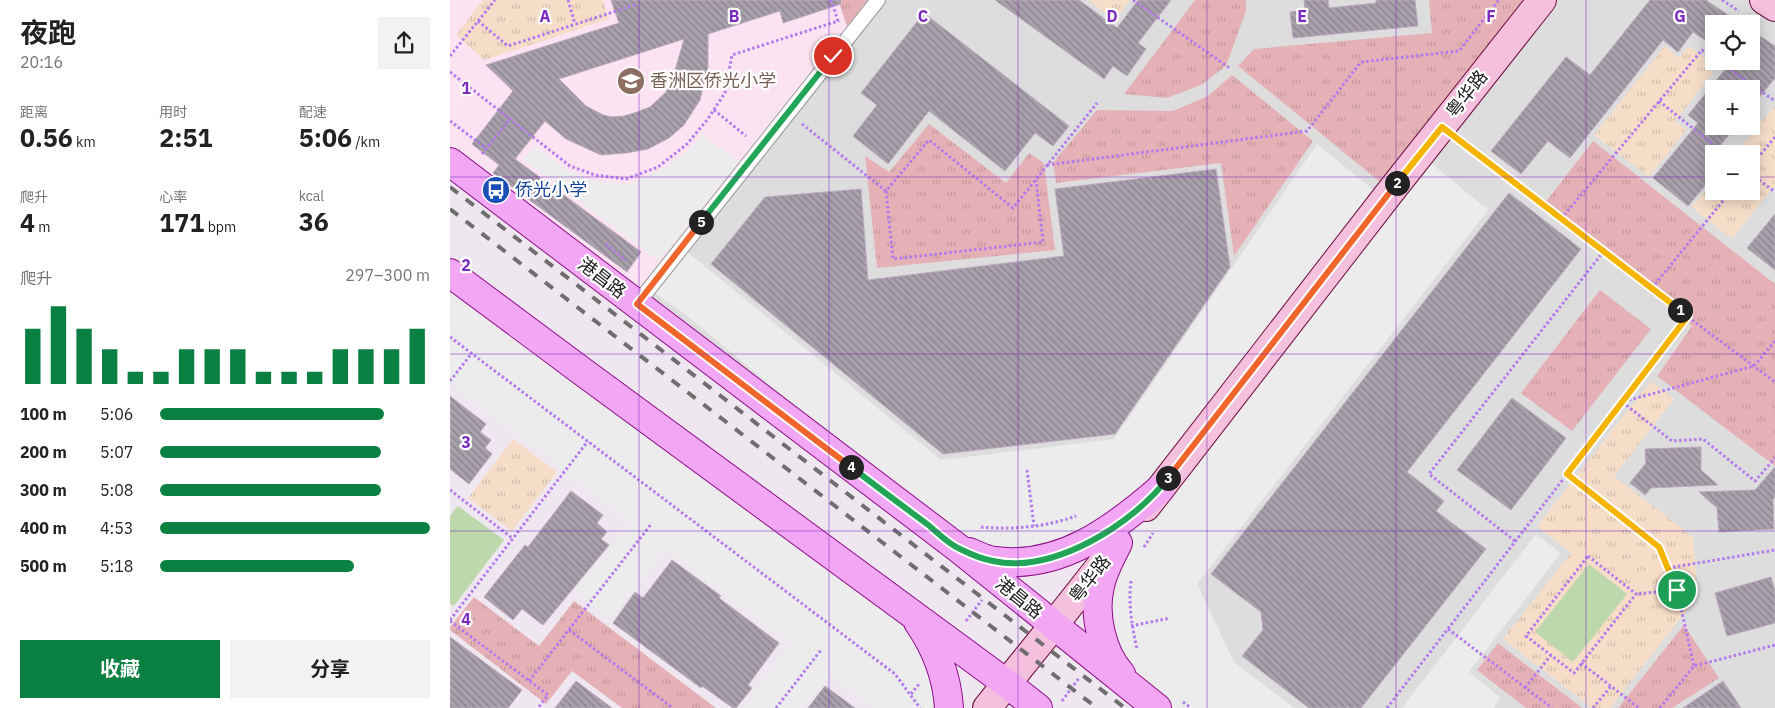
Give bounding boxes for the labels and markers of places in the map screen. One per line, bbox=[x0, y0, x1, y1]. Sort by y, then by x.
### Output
pin bbox=[812, 35, 854, 77]
school or university icon: 香洲区侨光小学 bbox=[616, 66, 646, 96]
place label: 香洲区侨光小学 bbox=[650, 69, 776, 92]
pin: 2 bbox=[1384, 170, 1410, 196]
bus stop icon: 侨光小学 bbox=[481, 175, 511, 205]
place label: 侨光小学 bbox=[515, 178, 587, 201]
pin: 5 bbox=[688, 210, 714, 234]
pin: 1 bbox=[1668, 298, 1692, 322]
pin: 4 bbox=[838, 454, 864, 480]
pin: 3 bbox=[1156, 466, 1180, 490]
pin bbox=[1656, 569, 1698, 611]

